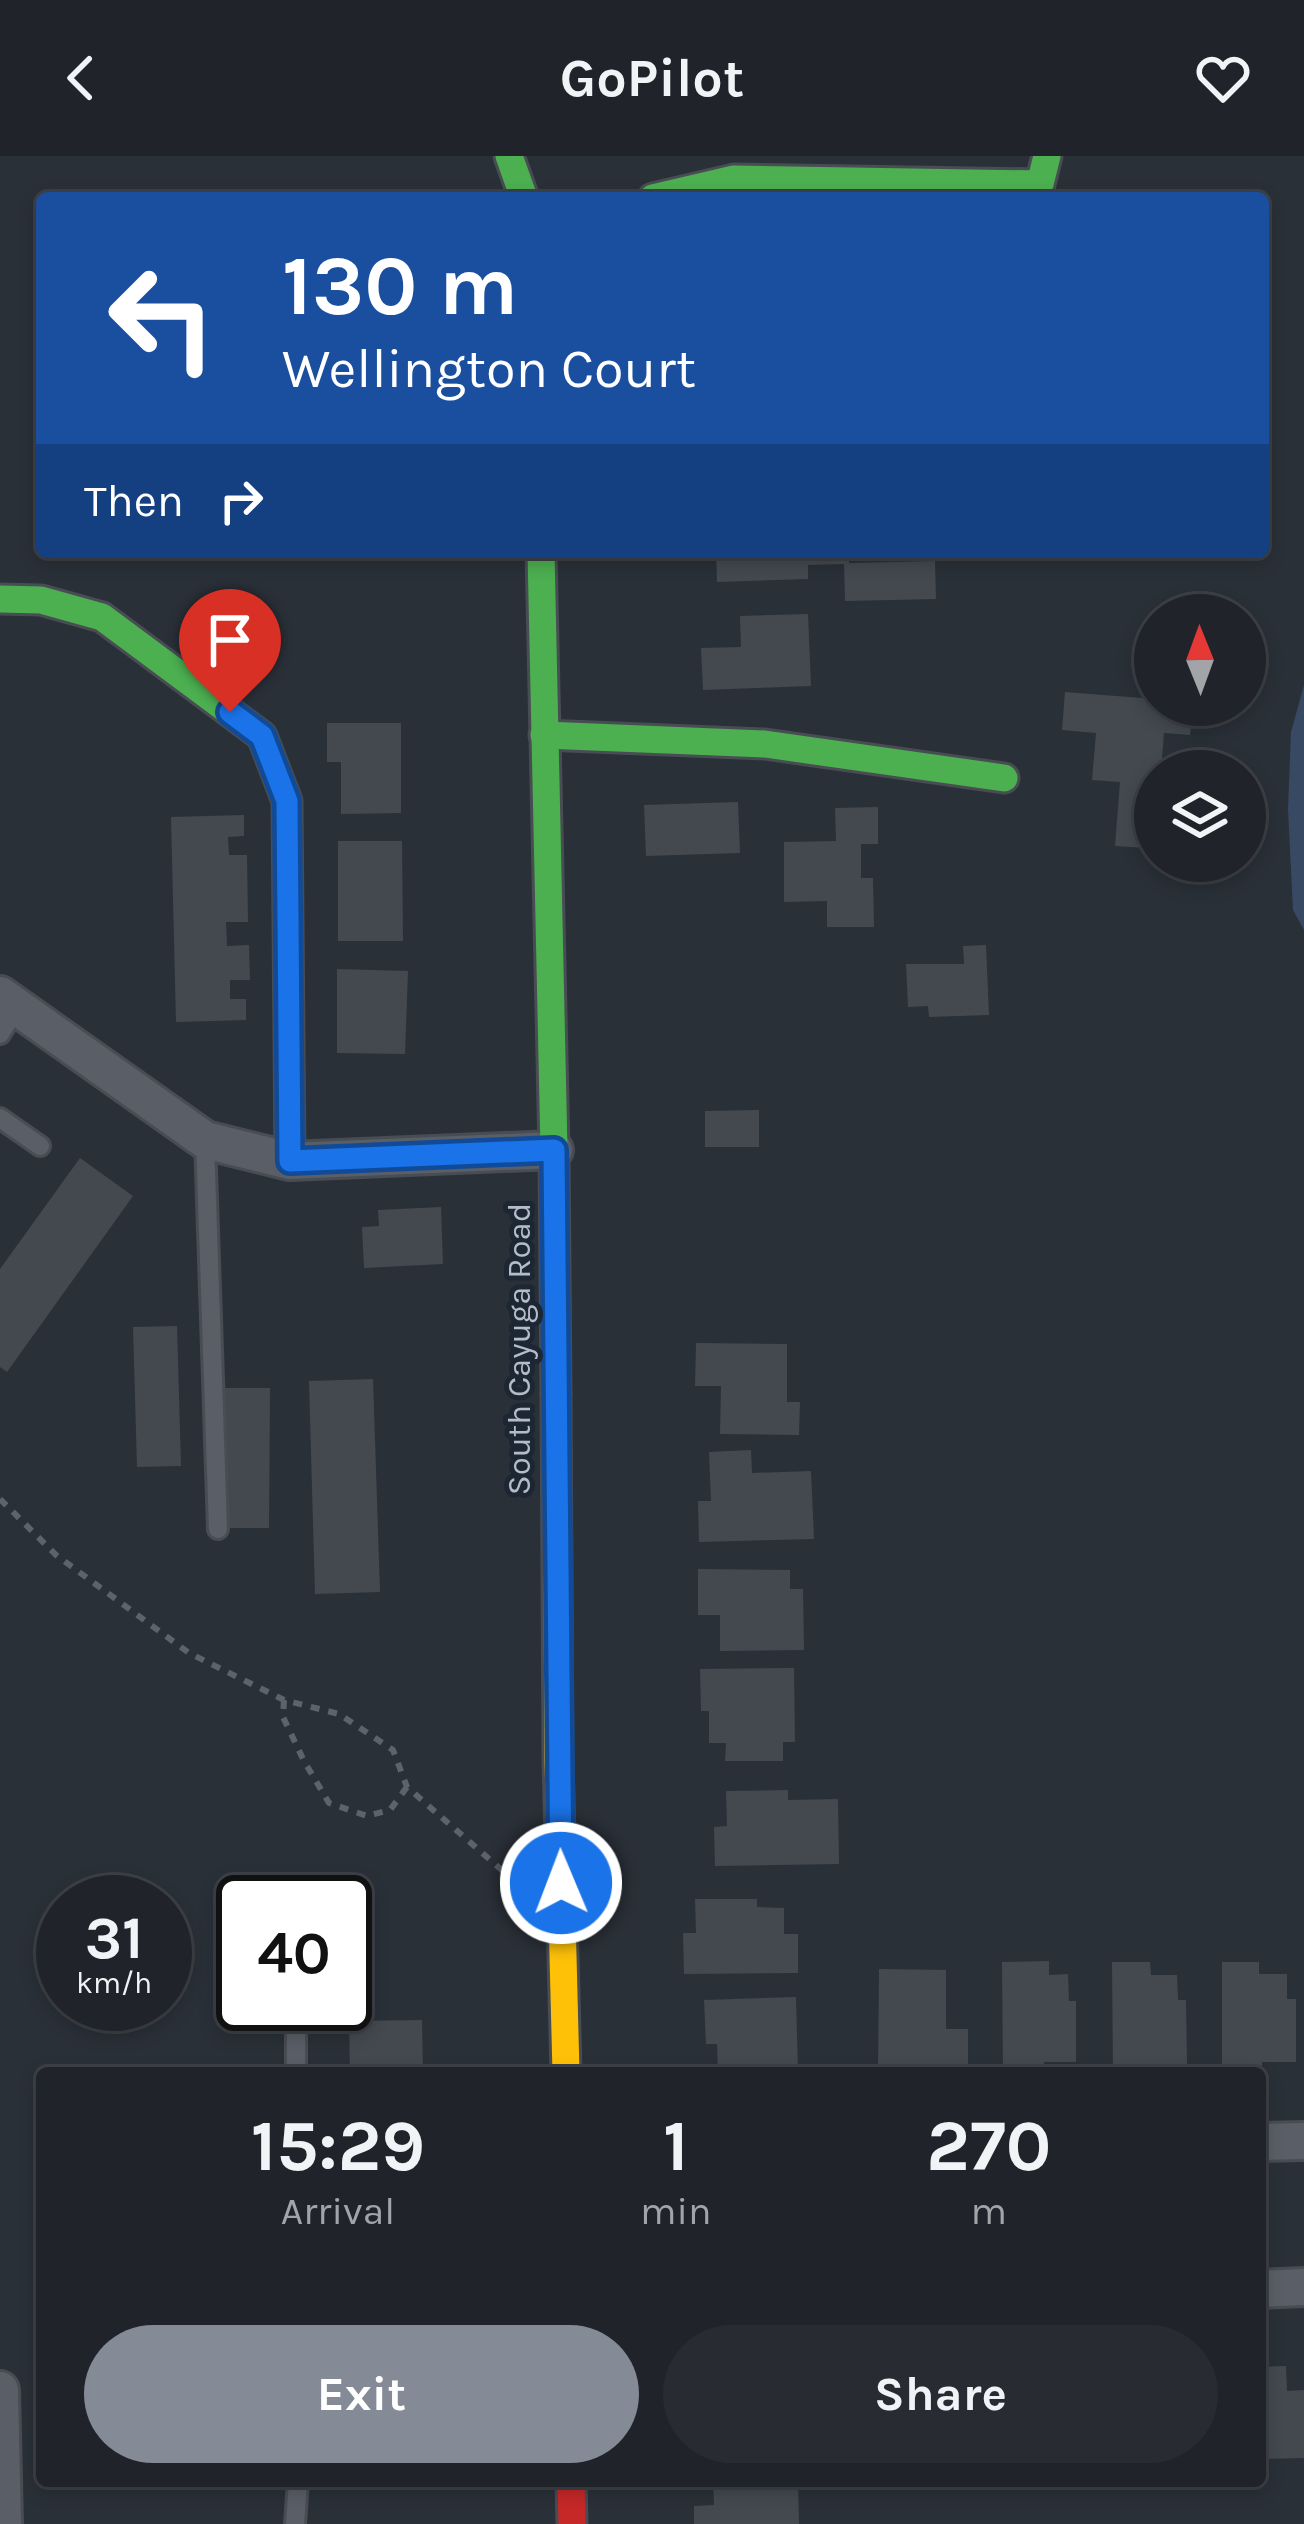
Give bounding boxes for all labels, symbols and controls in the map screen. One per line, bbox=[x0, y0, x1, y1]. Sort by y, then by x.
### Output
icon: back bbox=[48, 45, 114, 111]
icon: heart bbox=[1190, 45, 1256, 111]
text: GoPilot bbox=[560, 46, 744, 110]
text: 130 m bbox=[282, 237, 518, 335]
icon: left bbox=[84, 240, 240, 396]
text: Wellington Court bbox=[282, 337, 696, 401]
icon: right bbox=[208, 468, 274, 534]
text: Then bbox=[84, 475, 184, 527]
pin bbox=[179, 589, 281, 712]
north arrow bbox=[1134, 594, 1266, 726]
map controls bbox=[1134, 594, 1266, 882]
icon: arrive bbox=[197, 607, 263, 673]
button: layers bbox=[1134, 750, 1266, 882]
street label: South Cayuga Road bbox=[500, 1203, 538, 1495]
position arrow bbox=[498, 1820, 624, 1946]
speed limit sign: 40 bbox=[216, 1875, 372, 2031]
text: 31 bbox=[85, 1903, 143, 1973]
text: km/h bbox=[76, 1965, 152, 2001]
text: 15:29 bbox=[251, 2104, 425, 2188]
text: 1 bbox=[663, 2104, 689, 2188]
text: 270 bbox=[926, 2104, 1051, 2188]
text: Arrival bbox=[281, 2188, 395, 2234]
text: min bbox=[640, 2188, 712, 2234]
text: m bbox=[971, 2188, 1007, 2234]
button: Exit bbox=[84, 2325, 639, 2463]
button: Share bbox=[663, 2325, 1218, 2463]

